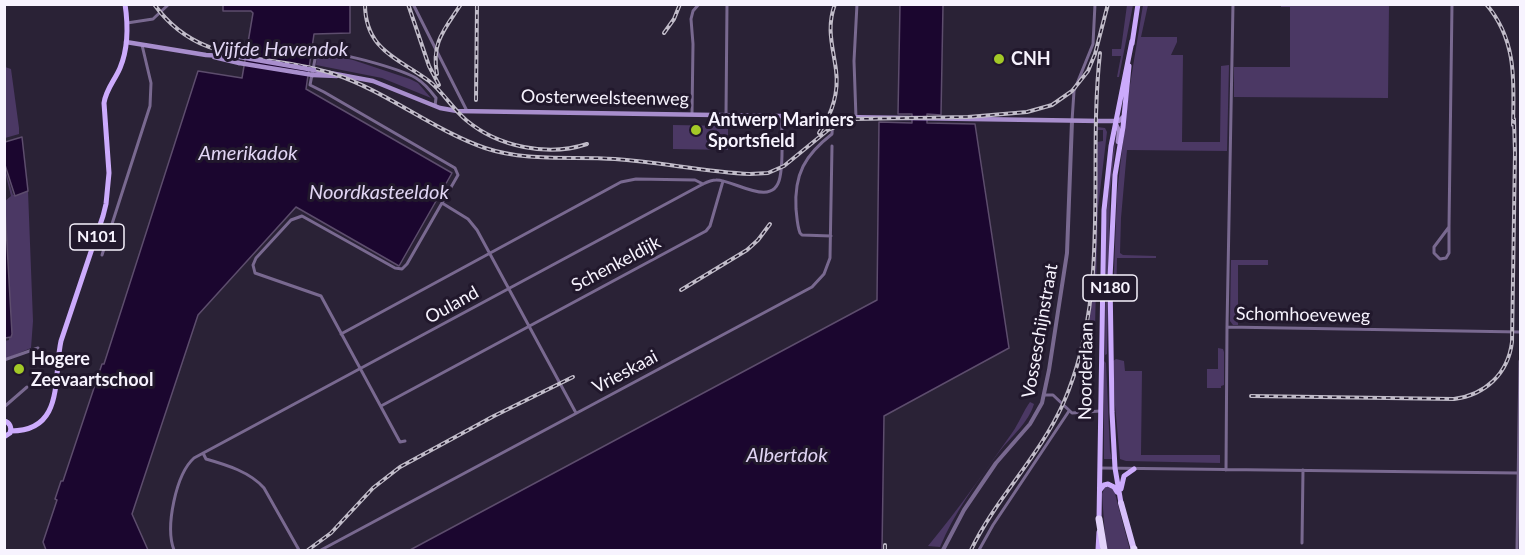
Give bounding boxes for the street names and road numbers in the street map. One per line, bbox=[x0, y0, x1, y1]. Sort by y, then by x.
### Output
street label: Oosterweelsteenweg bbox=[521, 86, 689, 110]
road number: N101 bbox=[70, 224, 124, 250]
street label: Schenkeldijk bbox=[568, 231, 664, 297]
street label: Vosseschijnstraat bbox=[1018, 262, 1062, 400]
road number: N180 bbox=[1083, 275, 1137, 301]
street label: Ouland bbox=[422, 282, 482, 328]
street label: Schomhoeveweg bbox=[1236, 303, 1370, 327]
street label: Noorderlaan bbox=[1074, 322, 1098, 420]
street label: Vrieskaai bbox=[589, 346, 661, 398]

